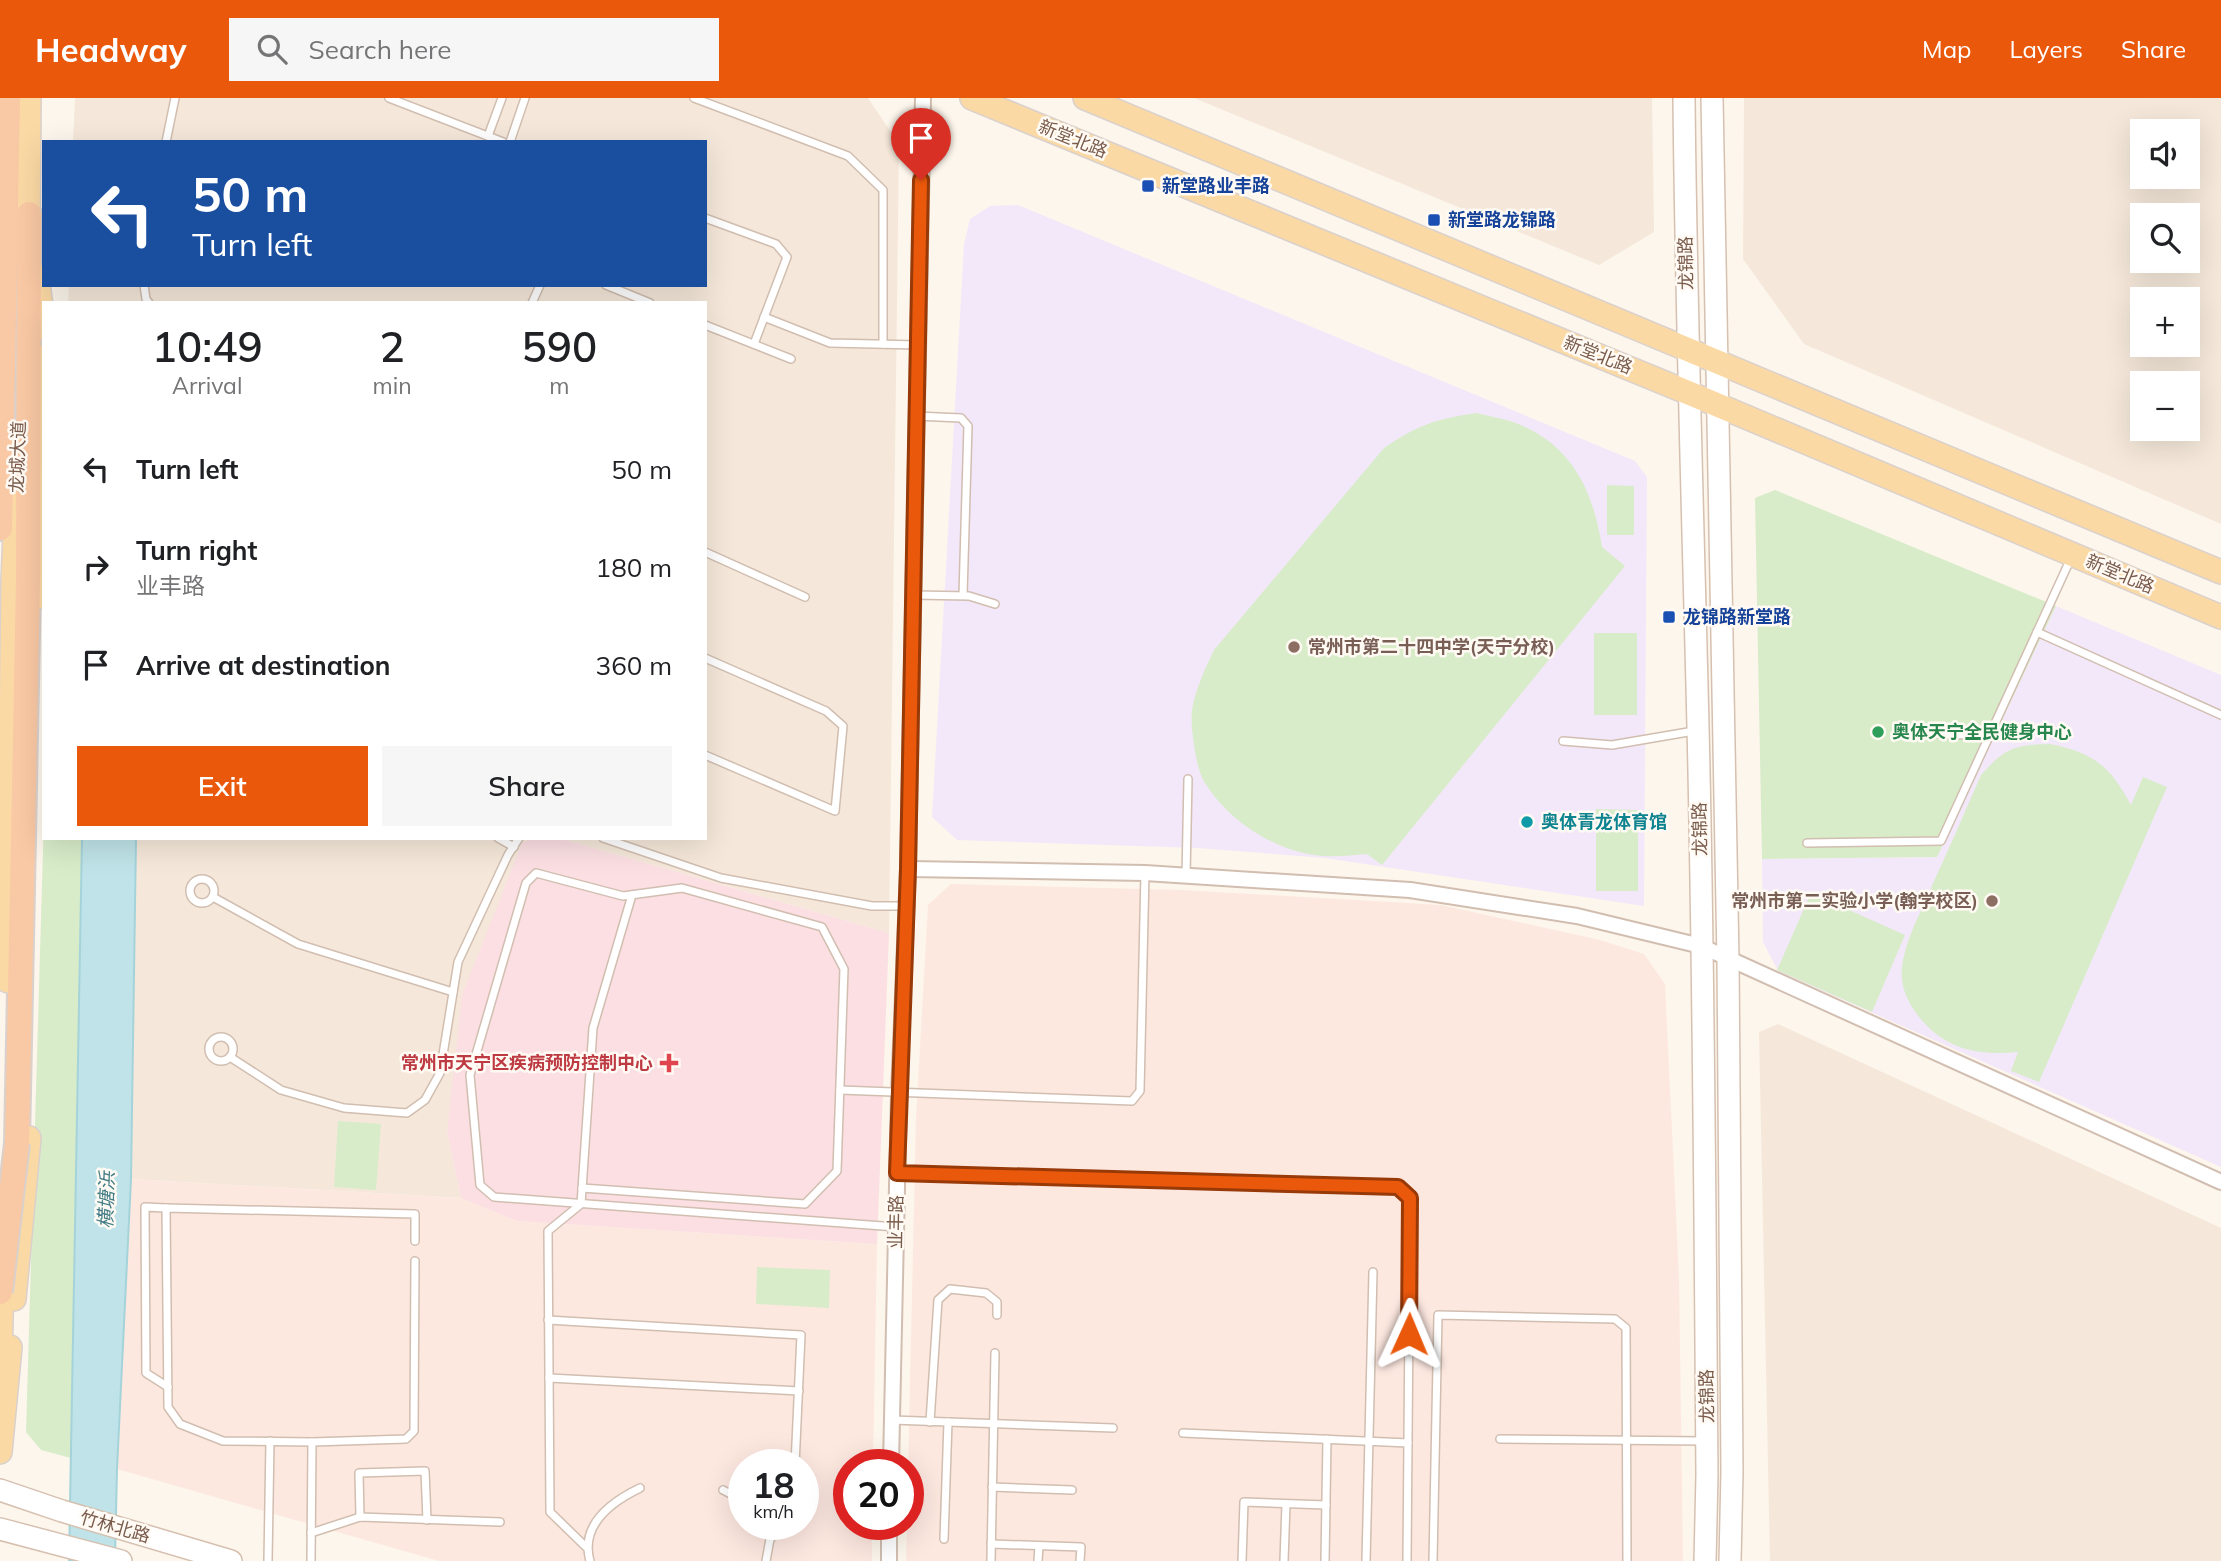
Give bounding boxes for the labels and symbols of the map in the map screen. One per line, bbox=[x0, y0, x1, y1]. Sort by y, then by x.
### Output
pin bbox=[891, 108, 951, 180]
street label: 新堂北路 bbox=[1036, 114, 1111, 163]
place label: 新堂路业丰路 bbox=[1162, 174, 1270, 197]
marker: 新堂路业丰路 bbox=[1140, 178, 1156, 194]
place label: 新堂路龙锦路 bbox=[1448, 208, 1556, 231]
marker: 新堂路龙锦路 bbox=[1426, 212, 1442, 228]
street label: 龙锦路 bbox=[1674, 236, 1697, 290]
street label: 新堂北路 bbox=[1561, 330, 1636, 379]
street label: 龙城大道 bbox=[5, 421, 30, 493]
street label: 新堂北路 bbox=[2083, 549, 2158, 598]
place label: 龙锦路新堂路 bbox=[1683, 605, 1791, 628]
marker: 龙锦路新堂路 bbox=[1661, 609, 1677, 625]
place label: 常州市第二十四中学(天宁分校) bbox=[1308, 635, 1555, 658]
marker: 常州市第二十四中学(天宁分校) bbox=[1286, 639, 1302, 655]
place label: 奥体天宁全民健身中心 bbox=[1892, 720, 2072, 743]
marker: 奥体天宁全民健身中心 bbox=[1870, 724, 1886, 740]
street label: 龙锦路 bbox=[1688, 802, 1711, 856]
place label: 奥体青龙体育馆 bbox=[1541, 810, 1667, 833]
marker: 奥体青龙体育馆 bbox=[1519, 814, 1535, 830]
place label: 常州市第二实验小学(翰学校区) bbox=[1731, 889, 1978, 912]
marker: 常州市第二实验小学(翰学校区) bbox=[1984, 893, 2000, 909]
place label: 常州市天宁区疾病预防控制中心 bbox=[401, 1051, 653, 1074]
marker: 常州市天宁区疾病预防控制中心 bbox=[659, 1053, 679, 1073]
water label: 横塘浜 bbox=[93, 1169, 119, 1229]
street label: 业丰路 bbox=[884, 1195, 907, 1249]
position arrow bbox=[1372, 1297, 1446, 1371]
street label: 龙锦路 bbox=[1695, 1369, 1718, 1423]
speed limit sign: 20 bbox=[833, 1449, 924, 1540]
street label: 竹林北路 bbox=[77, 1506, 153, 1547]

